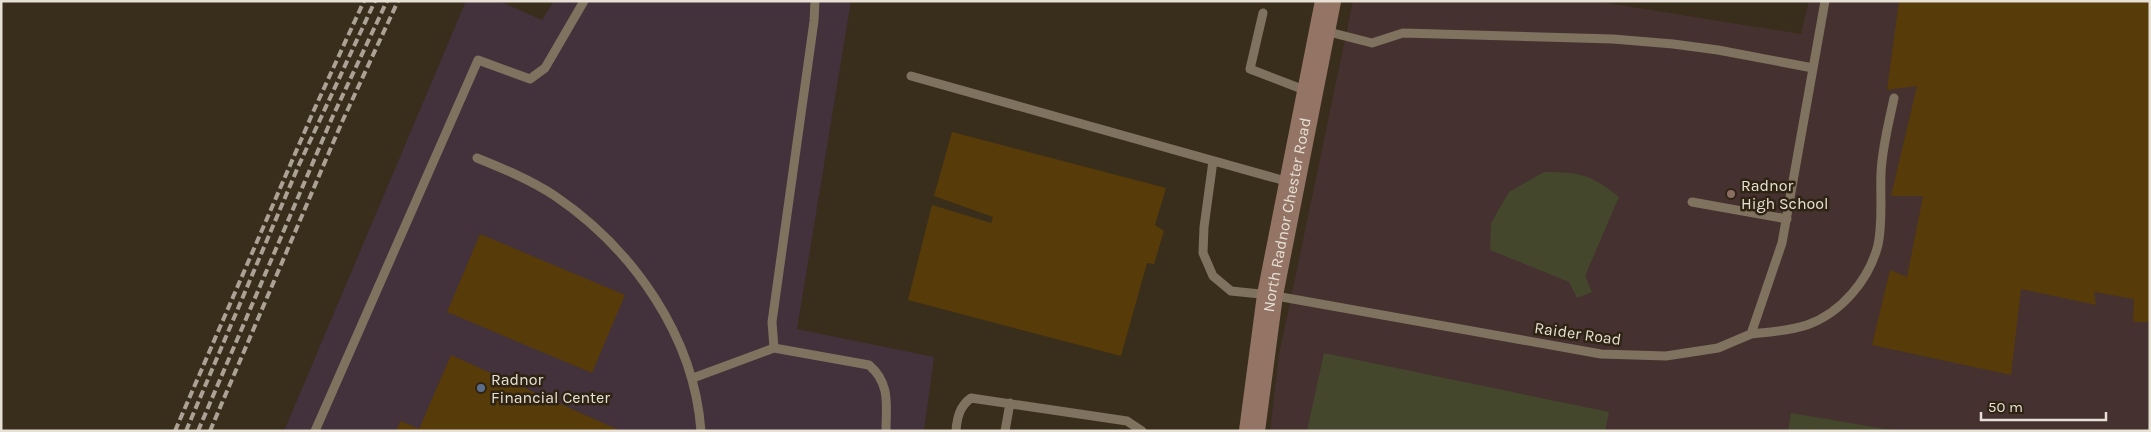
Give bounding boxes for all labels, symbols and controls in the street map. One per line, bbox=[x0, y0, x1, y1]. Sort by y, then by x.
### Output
street label: North Radnor Chester Road bbox=[1259, 116, 1315, 313]
place label: Radnor High School bbox=[1741, 176, 1829, 213]
marker: Radnor High School bbox=[1725, 188, 1737, 200]
street label: Raider Road bbox=[1533, 318, 1623, 349]
place label: Radnor Financial Center bbox=[491, 370, 610, 407]
marker: Radnor Financial Center bbox=[475, 382, 487, 394]
scale bar bbox=[1981, 390, 2106, 422]
text: 50 m bbox=[1988, 398, 2023, 416]

